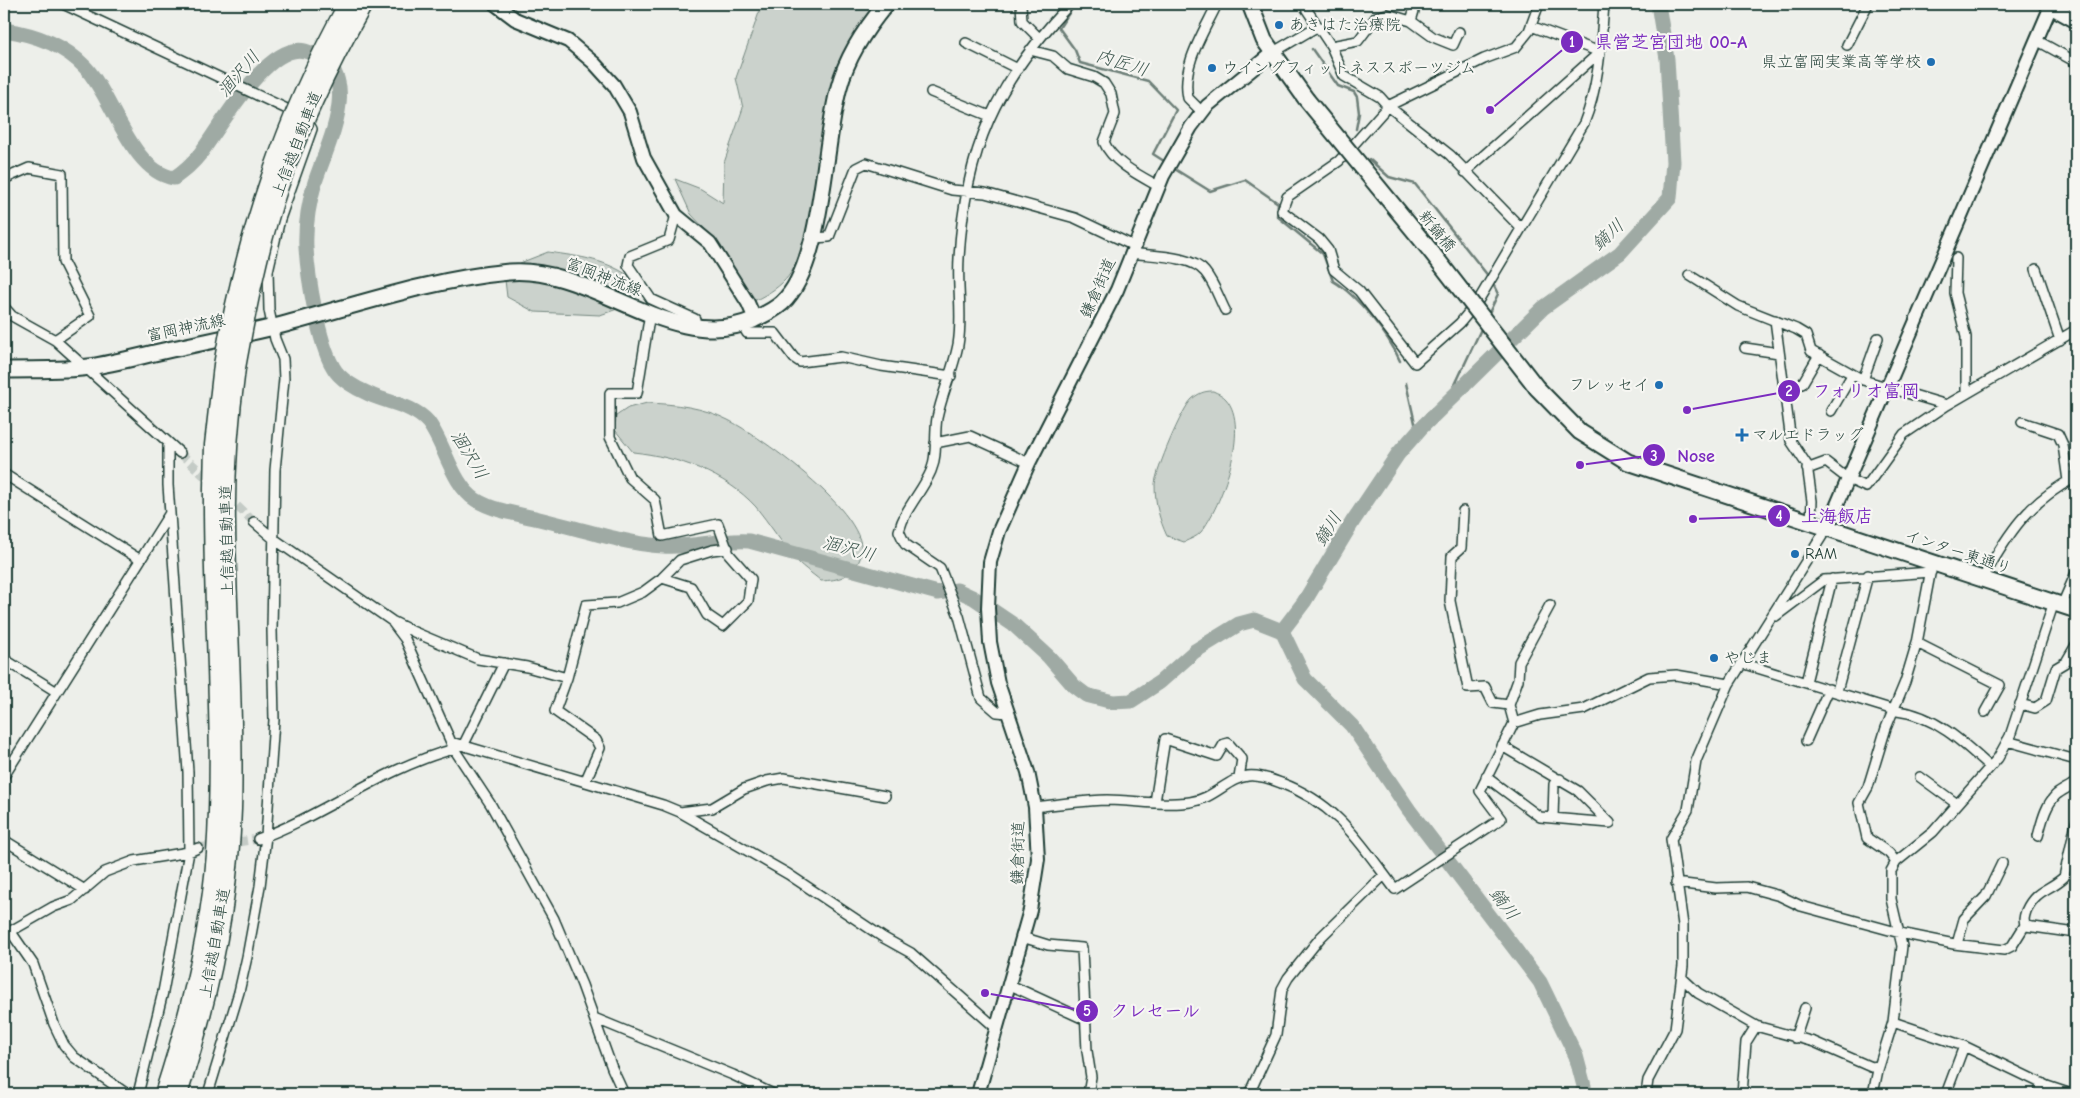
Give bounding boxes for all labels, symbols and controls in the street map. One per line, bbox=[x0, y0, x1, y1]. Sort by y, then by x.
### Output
place label: あきはた治療院 bbox=[1289, 16, 1401, 34]
marker: あきはた治療院 bbox=[1273, 19, 1285, 31]
callout: 県営芝宮団地 00-A bbox=[1560, 26, 1757, 59]
text: 県営芝宮団地 00-A bbox=[1595, 32, 1747, 53]
text: 1 bbox=[1569, 33, 1575, 51]
water label: 内匠川 bbox=[1093, 45, 1151, 81]
water label: 涸沢川 bbox=[213, 47, 265, 101]
place label: 県立富岡実業高等学校 bbox=[1761, 53, 1921, 71]
marker: 県立富岡実業高等学校 bbox=[1925, 56, 1937, 68]
place label: ウイングフィットネススポーツジム bbox=[1222, 59, 1476, 77]
marker: ウイングフィットネススポーツジム bbox=[1206, 62, 1218, 74]
street label: 上信越自動車道 bbox=[269, 88, 325, 200]
street label: 新鏑橋 bbox=[1415, 207, 1459, 255]
water label: 鏑川 bbox=[1588, 215, 1628, 255]
street label: 富岡神流線 bbox=[563, 254, 645, 300]
street label: 鎌倉街道 bbox=[1077, 255, 1119, 321]
street label: 富岡神流線 bbox=[145, 311, 227, 345]
callout: フォリオ富岡 bbox=[1777, 374, 1930, 407]
place label: フレッセイ bbox=[1569, 376, 1649, 394]
marker: フレッセイ bbox=[1653, 379, 1665, 391]
text: フォリオ富岡 bbox=[1813, 381, 1919, 402]
text: 2 bbox=[1785, 382, 1793, 400]
water label: 涸沢川 bbox=[446, 426, 492, 484]
place label: マルエドラッグ bbox=[1752, 426, 1864, 444]
marker: マルエドラッグ bbox=[1736, 429, 1748, 441]
callout: Nose bbox=[1642, 439, 1725, 472]
text: Nose bbox=[1677, 446, 1715, 467]
text: 3 bbox=[1650, 447, 1658, 465]
street label: 上信越自動車道 bbox=[217, 484, 237, 596]
callout: 上海飯店 bbox=[1766, 499, 1883, 532]
text: 上海飯店 bbox=[1801, 506, 1873, 527]
text: 4 bbox=[1775, 507, 1783, 525]
water label: 鏑川 bbox=[1310, 508, 1346, 550]
street label: インター東通り bbox=[1902, 526, 2014, 578]
water label: 涸沢川 bbox=[820, 532, 878, 566]
place label: RAM bbox=[1805, 545, 1837, 563]
marker: RAM bbox=[1789, 548, 1801, 560]
place label: やじま bbox=[1724, 649, 1772, 667]
marker: やじま bbox=[1708, 652, 1720, 664]
street label: 鎌倉街道 bbox=[1008, 821, 1028, 885]
water label: 鏑川 bbox=[1485, 883, 1523, 925]
street label: 上信越自動車道 bbox=[196, 886, 234, 1000]
callout: クレセール bbox=[1075, 994, 1210, 1027]
text: クレセール bbox=[1110, 1001, 1200, 1022]
text: 5 bbox=[1083, 1002, 1091, 1020]

